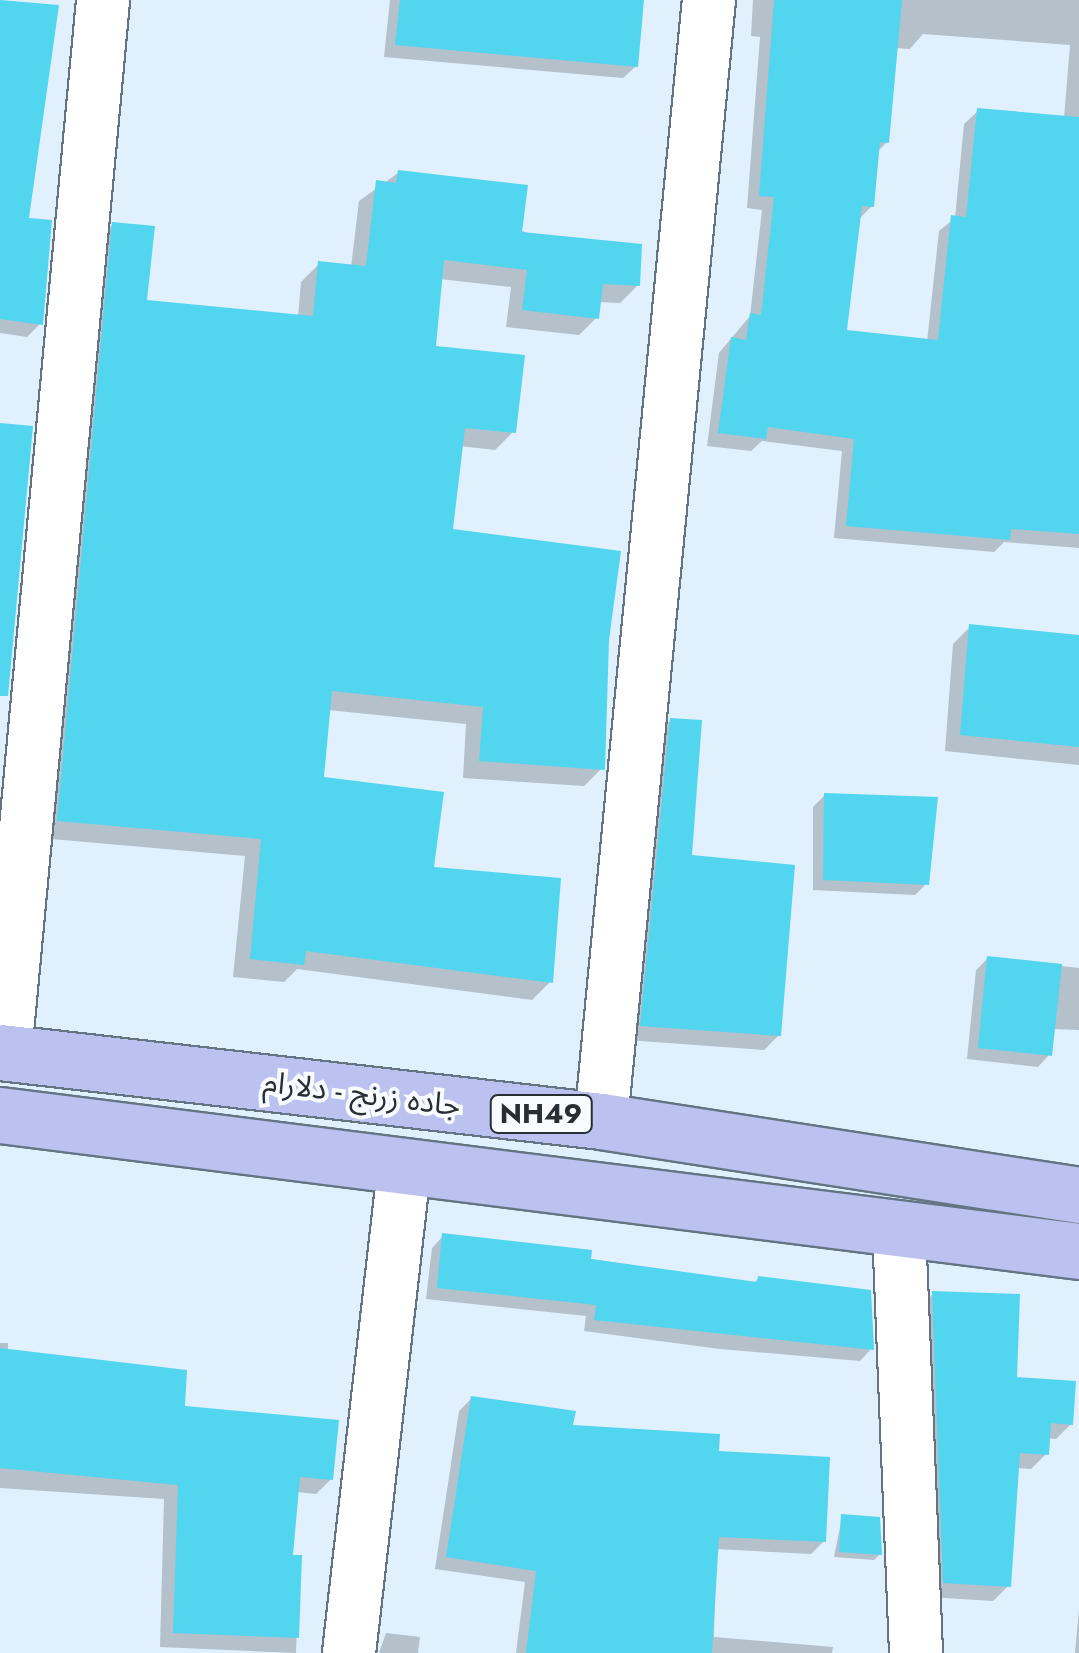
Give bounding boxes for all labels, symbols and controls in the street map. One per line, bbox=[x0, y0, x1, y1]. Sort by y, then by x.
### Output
street label: جاده زرنج - دلارام bbox=[261, 1064, 463, 1124]
road number: NH49 bbox=[488, 1091, 594, 1137]

